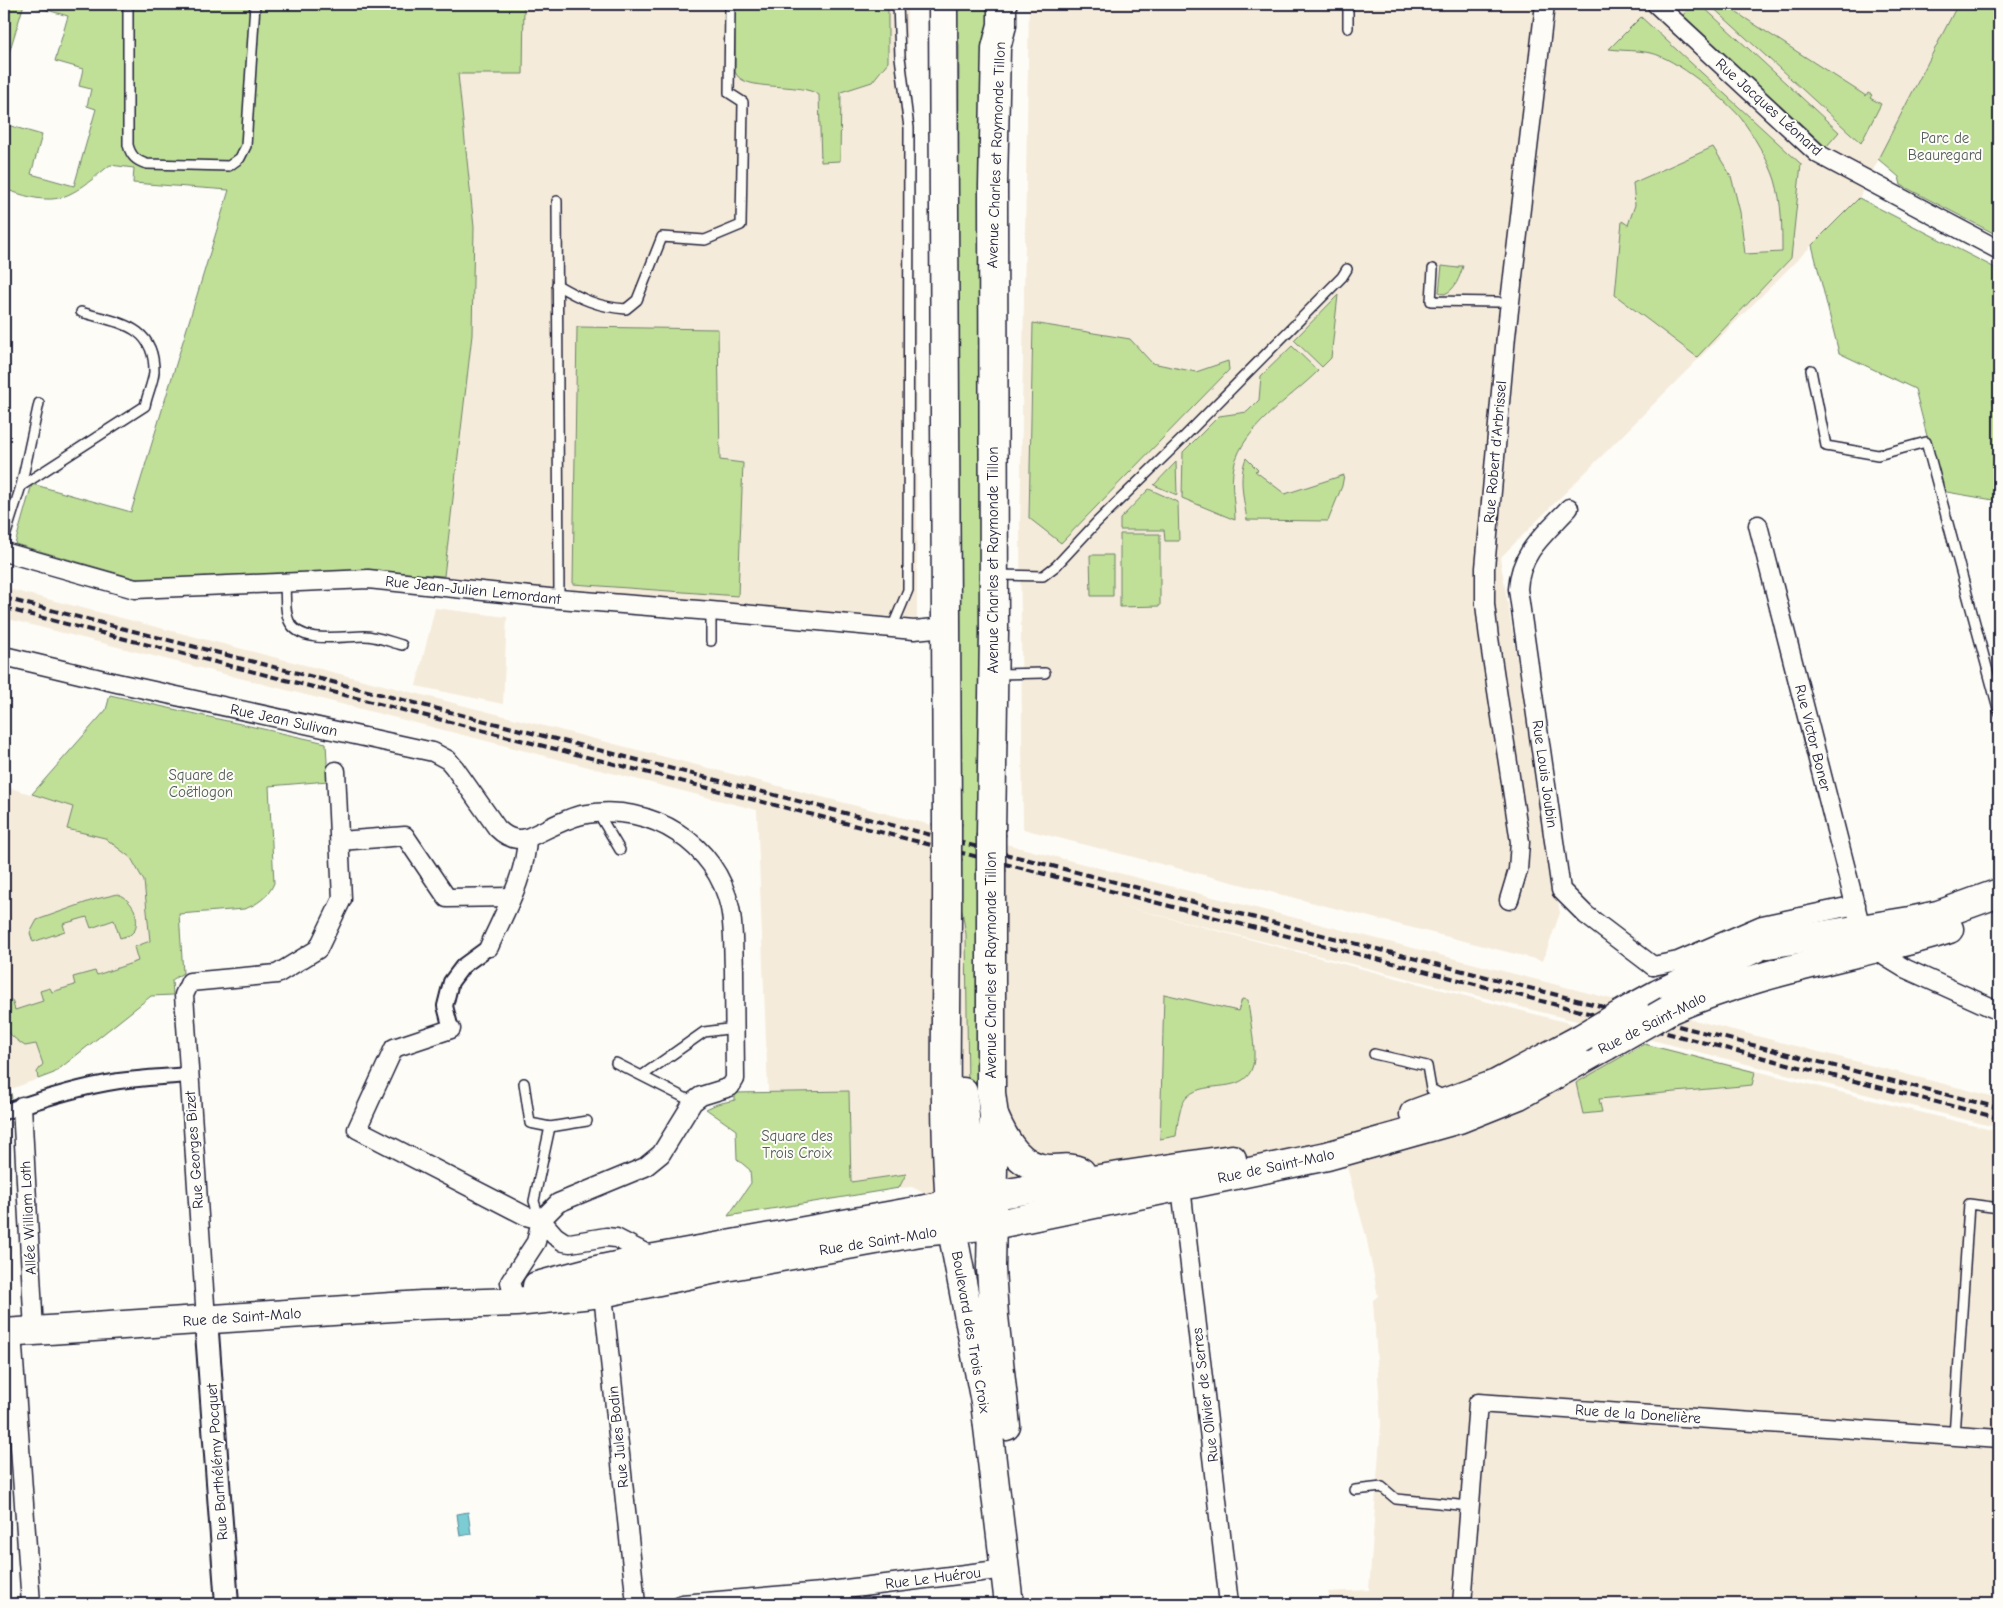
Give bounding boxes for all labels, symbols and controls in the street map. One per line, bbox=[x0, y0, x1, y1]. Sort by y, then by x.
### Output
street label: Avenue Charles et Raymonde Tillon bbox=[983, 41, 1009, 269]
street label: Rue Jacques Léonard bbox=[1712, 54, 1826, 160]
park label: Parc de Beauregard bbox=[1908, 129, 1982, 164]
street label: Rue Robert d'Arbrissel bbox=[1480, 380, 1510, 524]
street label: Avenue Charles et Raymonde Tillon bbox=[984, 447, 1002, 673]
street label: Rue Jean-Julien Lemordant bbox=[384, 572, 562, 608]
street label: Rue Victor Boner bbox=[1791, 683, 1835, 793]
street label: Rue Jean Sulivan bbox=[229, 700, 339, 740]
street label: Rue Louis Joubin bbox=[1529, 719, 1561, 829]
park label: Square de Coëtlogon bbox=[168, 766, 234, 801]
street label: Avenue Charles et Raymonde Tillon bbox=[982, 852, 1000, 1078]
street label: Rue de Saint-Malo bbox=[1595, 988, 1709, 1058]
street label: Rue Georges Bizet bbox=[181, 1090, 207, 1210]
park label: Square des Trois Croix bbox=[761, 1127, 833, 1162]
street label: Rue de Saint-Malo bbox=[1216, 1145, 1336, 1187]
street label: Allée William Loth bbox=[16, 1160, 40, 1276]
street label: Rue de Saint-Malo bbox=[818, 1223, 938, 1259]
street label: Boulevard des Trois Croix bbox=[948, 1250, 994, 1415]
street label: Rue de Saint-Malo bbox=[182, 1304, 302, 1330]
street label: Rue Olivier de Serres bbox=[1188, 1327, 1222, 1463]
street label: Rue Barthélémy Pocquet bbox=[202, 1382, 231, 1541]
street label: Rue Jules Bodin bbox=[604, 1385, 632, 1489]
street label: Rue de la Donelière bbox=[1574, 1401, 1702, 1427]
street label: Rue Le Huérou bbox=[884, 1563, 982, 1593]

